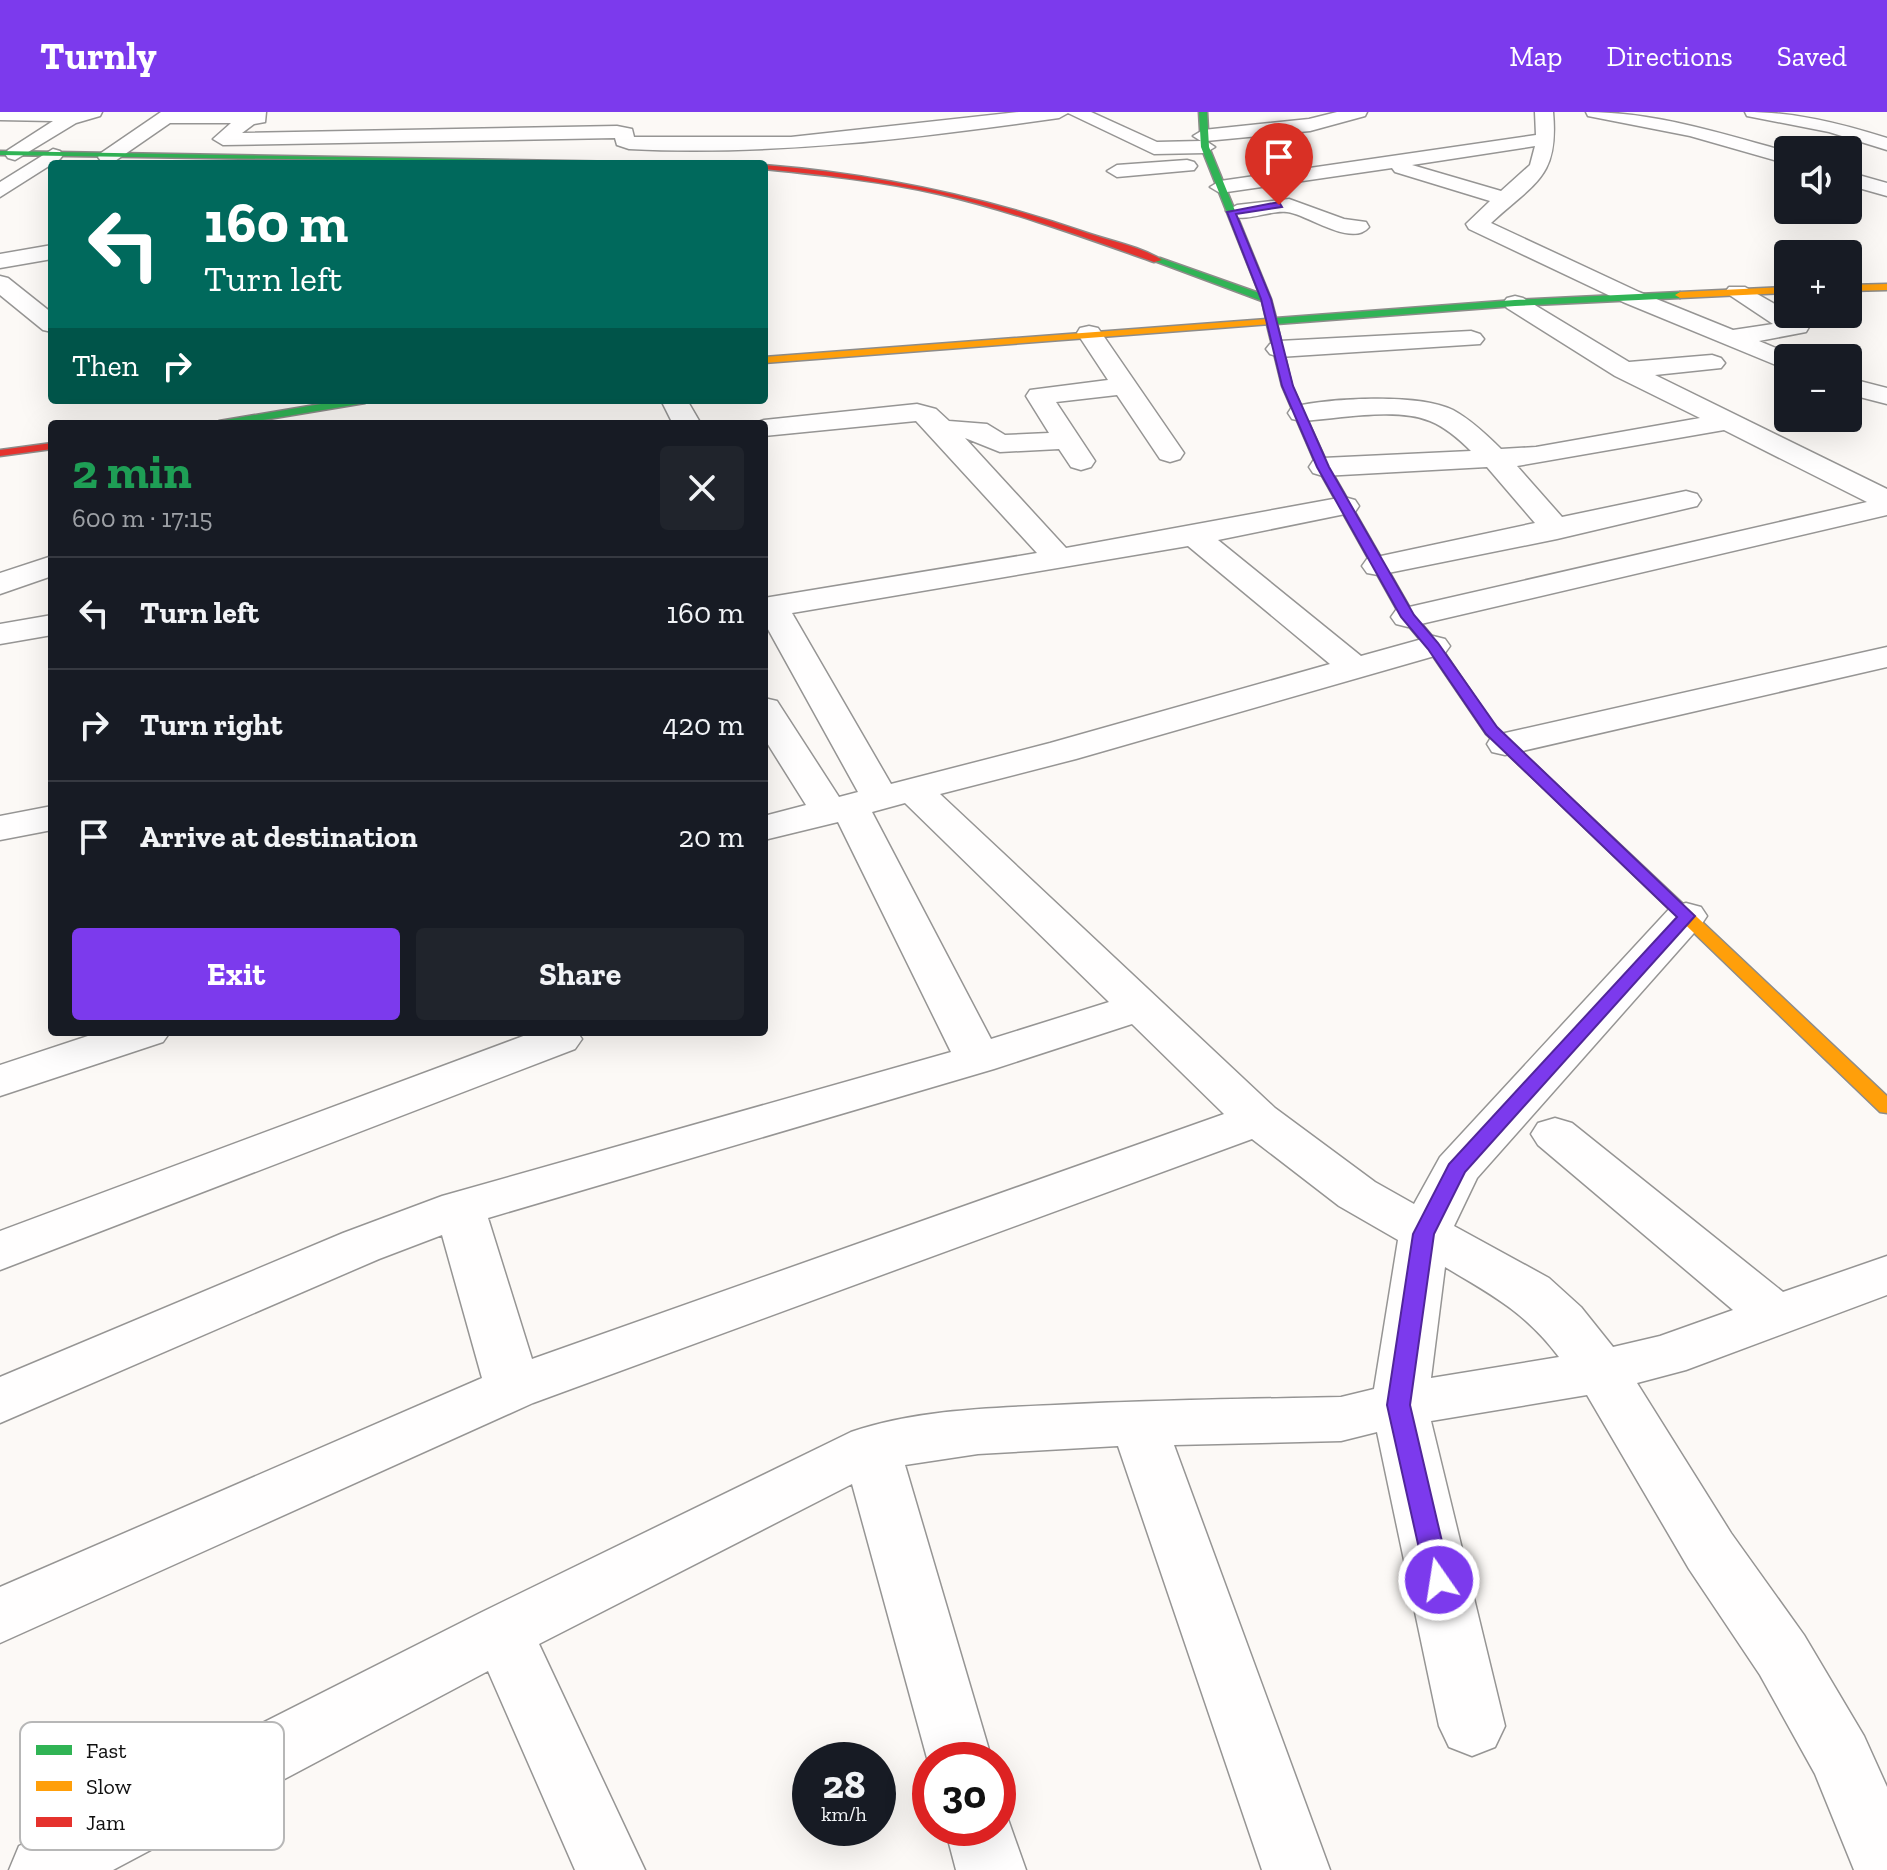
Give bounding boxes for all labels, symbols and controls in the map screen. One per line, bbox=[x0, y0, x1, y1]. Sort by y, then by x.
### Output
text: Turnly bbox=[40, 33, 157, 79]
text: Map bbox=[1509, 40, 1562, 73]
text: Directions bbox=[1606, 40, 1733, 73]
text: Saved bbox=[1777, 40, 1847, 73]
pin bbox=[1245, 123, 1313, 205]
icon: arrive bbox=[1257, 135, 1301, 179]
map controls bbox=[1774, 136, 1862, 432]
button: sound bbox=[1774, 136, 1862, 224]
text: 160 m bbox=[204, 189, 348, 256]
icon: left bbox=[72, 192, 176, 296]
button: + bbox=[1774, 240, 1862, 328]
text: Turn left bbox=[204, 257, 342, 300]
icon: right bbox=[155, 344, 199, 388]
button: − bbox=[1774, 344, 1862, 432]
text: Then bbox=[72, 348, 139, 384]
text: 2 min bbox=[72, 443, 192, 500]
button: close bbox=[660, 446, 744, 530]
text: 600 m · 17:15 bbox=[72, 502, 213, 534]
icon: left bbox=[72, 591, 116, 635]
text: Turn left bbox=[140, 595, 259, 631]
text: 160 m bbox=[667, 595, 744, 631]
icon: right bbox=[72, 703, 116, 747]
text: Turn right bbox=[140, 707, 282, 743]
text: 420 m bbox=[662, 707, 744, 743]
icon: arrive bbox=[72, 815, 116, 859]
text: Arrive at destination bbox=[140, 819, 417, 855]
text: 20 m bbox=[679, 819, 744, 855]
button: Exit bbox=[72, 928, 400, 1020]
button: Share bbox=[416, 928, 744, 1020]
position arrow bbox=[1397, 1538, 1481, 1622]
legend bbox=[20, 1722, 284, 1850]
text: Fast bbox=[86, 1737, 127, 1764]
speed limit sign: 30 bbox=[912, 1742, 1016, 1846]
text: 28 bbox=[822, 1760, 866, 1808]
text: Slow bbox=[86, 1773, 132, 1800]
text: km/h bbox=[821, 1802, 867, 1826]
text: Jam bbox=[86, 1809, 125, 1836]

